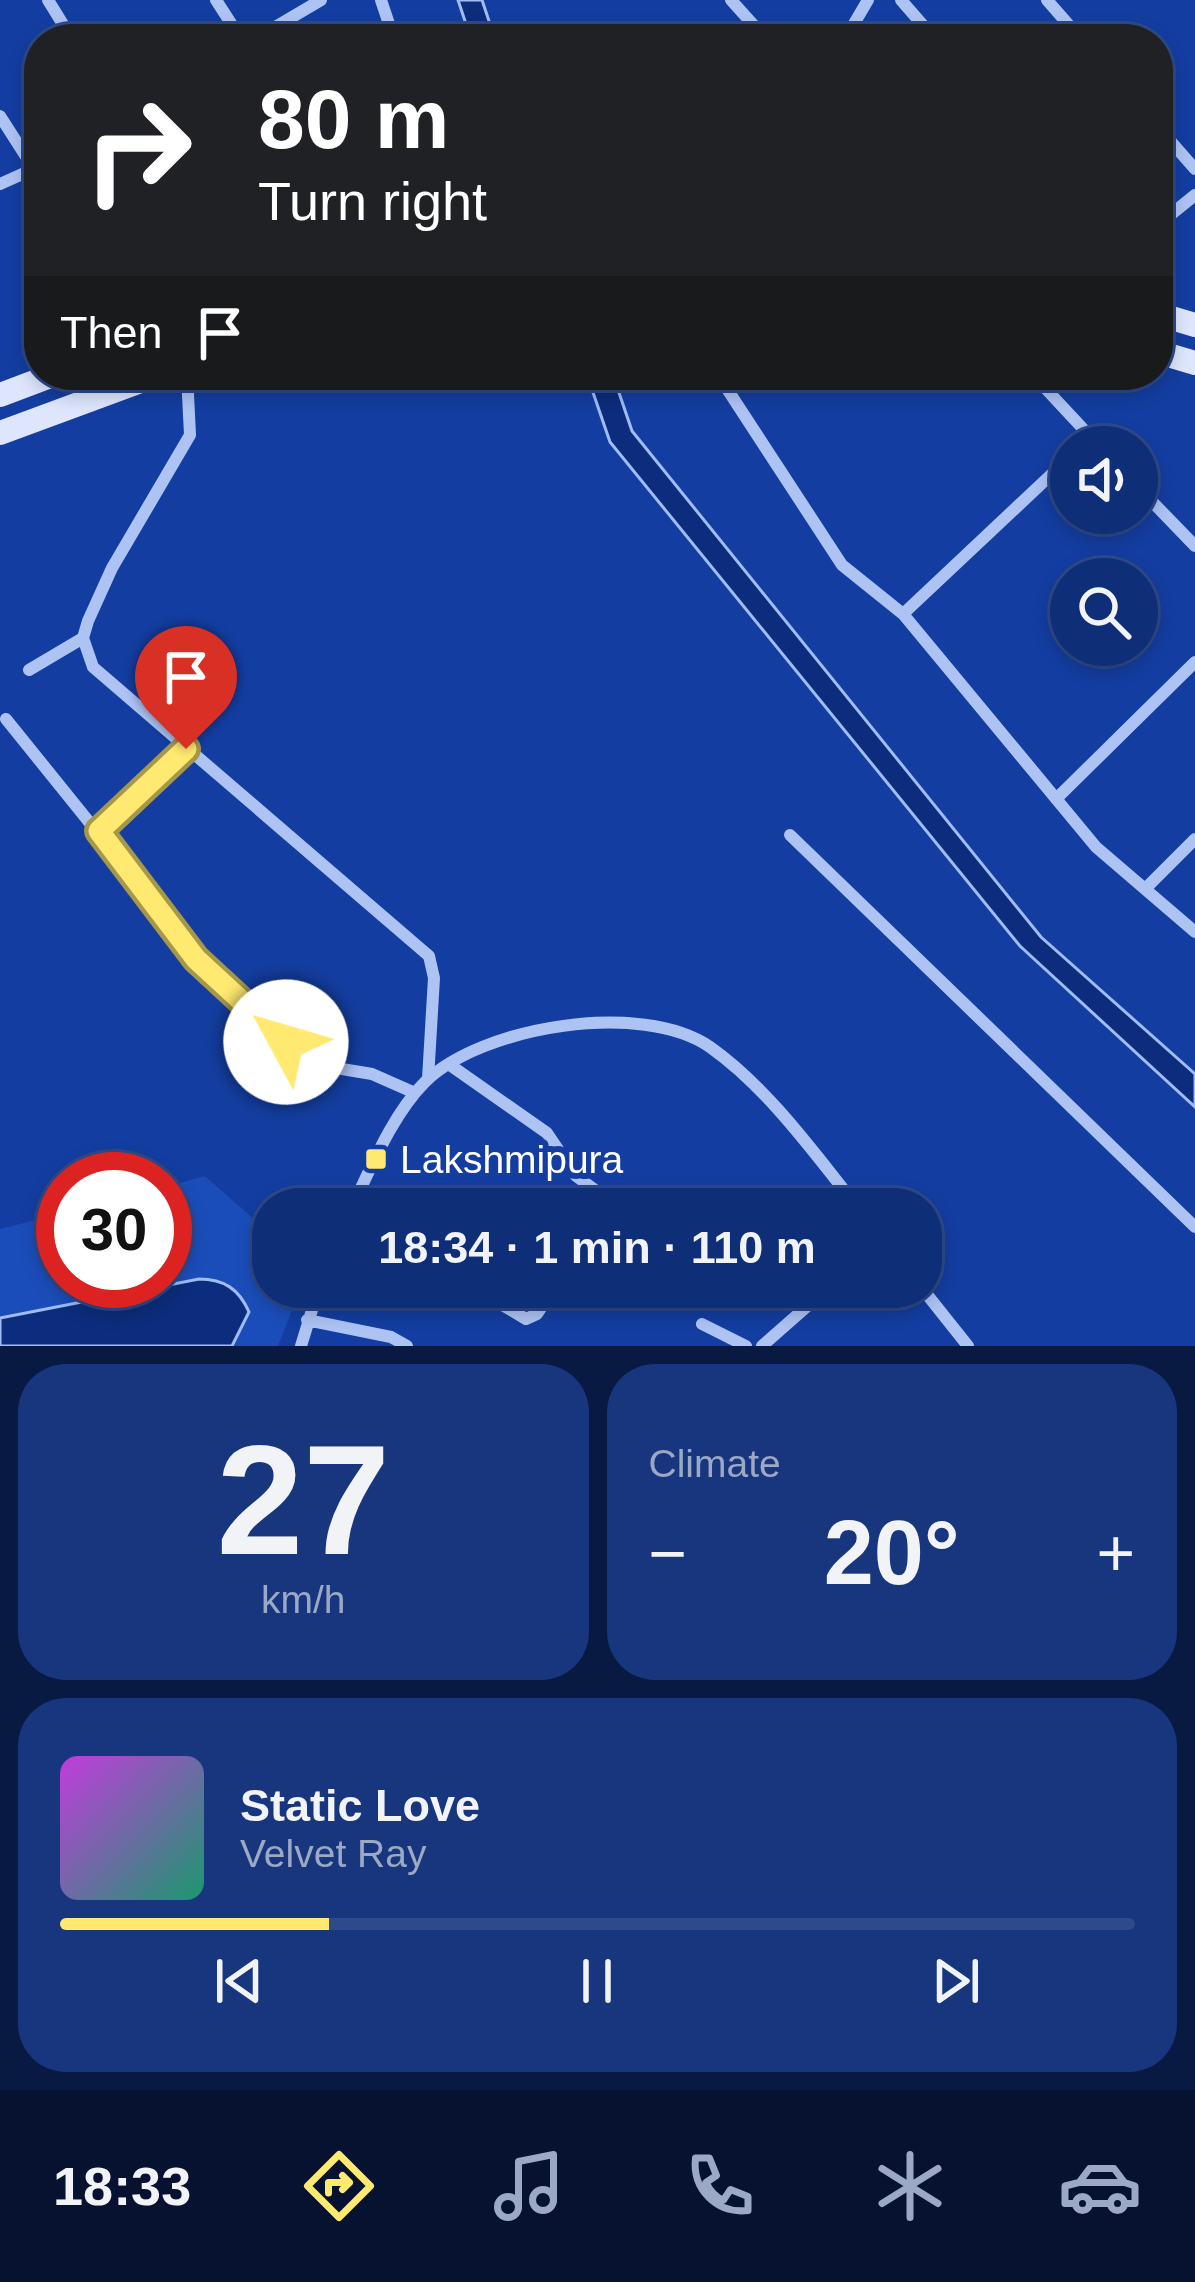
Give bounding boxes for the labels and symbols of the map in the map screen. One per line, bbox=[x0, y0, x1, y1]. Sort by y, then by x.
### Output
pin bbox=[135, 626, 237, 749]
position arrow bbox=[223, 979, 349, 1105]
place label: Lakshmipura bbox=[400, 1138, 624, 1181]
marker: Lakshmipura bbox=[363, 1146, 389, 1172]
speed limit sign: 30 bbox=[36, 1152, 192, 1308]

